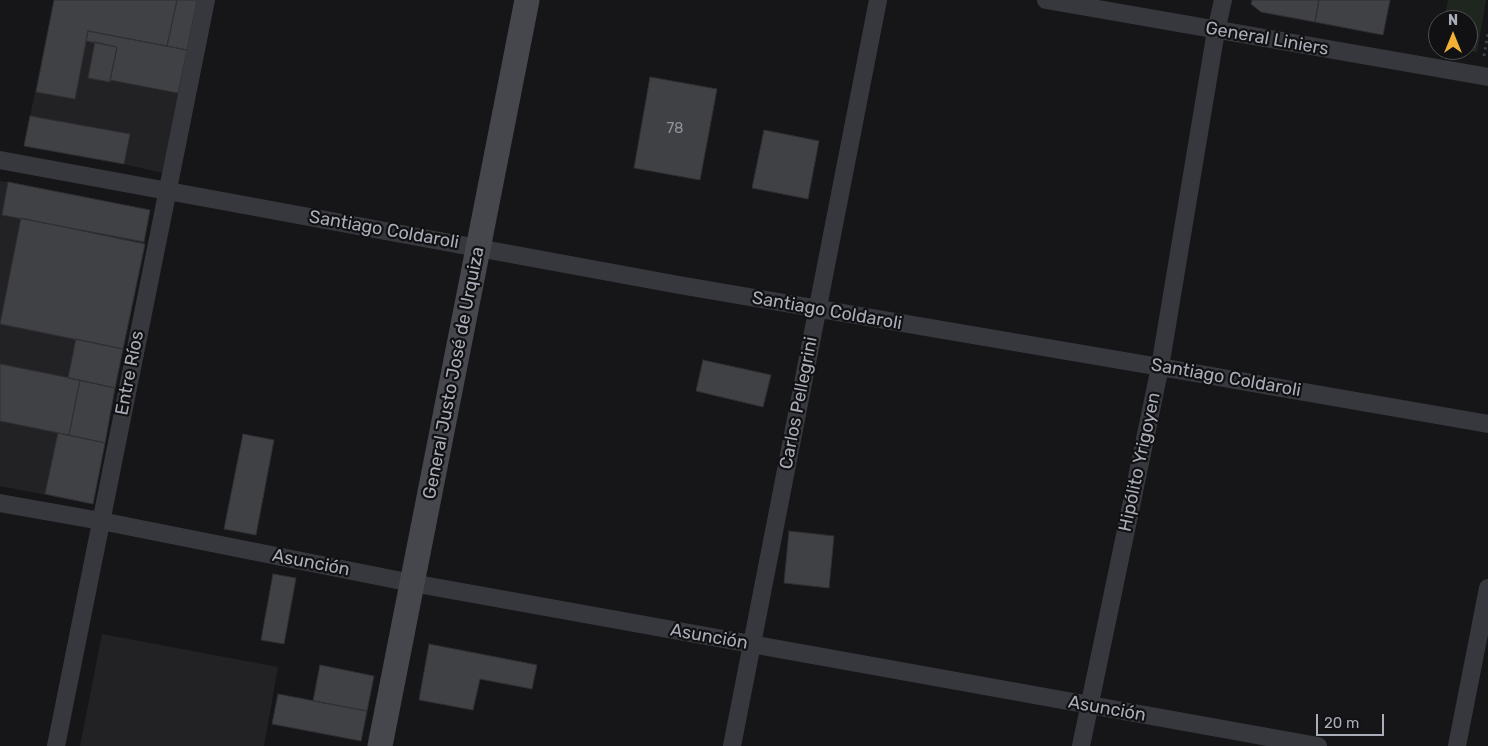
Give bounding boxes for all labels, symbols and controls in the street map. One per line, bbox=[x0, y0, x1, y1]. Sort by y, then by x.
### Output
north arrow bbox=[1428, 10, 1478, 60]
text: N bbox=[1448, 12, 1458, 29]
street label: General Liniers bbox=[1204, 18, 1330, 60]
house number: 78 bbox=[666, 120, 684, 138]
street label: Santiago Coldaroli bbox=[307, 206, 461, 254]
street label: General Justo José de Urquiza bbox=[419, 245, 489, 501]
street label: Santiago Coldaroli bbox=[750, 287, 904, 335]
street label: Entre Ríos bbox=[111, 329, 149, 417]
street label: Carlos Pellegrini bbox=[776, 335, 822, 471]
street label: Santiago Coldaroli bbox=[1149, 354, 1303, 402]
street label: Hipólito Yrigoyen bbox=[1115, 390, 1165, 534]
street label: Asunción bbox=[270, 545, 352, 581]
street label: Asunción bbox=[668, 620, 750, 654]
street label: Asunción bbox=[1066, 692, 1148, 726]
scale bar bbox=[1318, 704, 1386, 736]
text: 20 m bbox=[1324, 714, 1359, 732]

